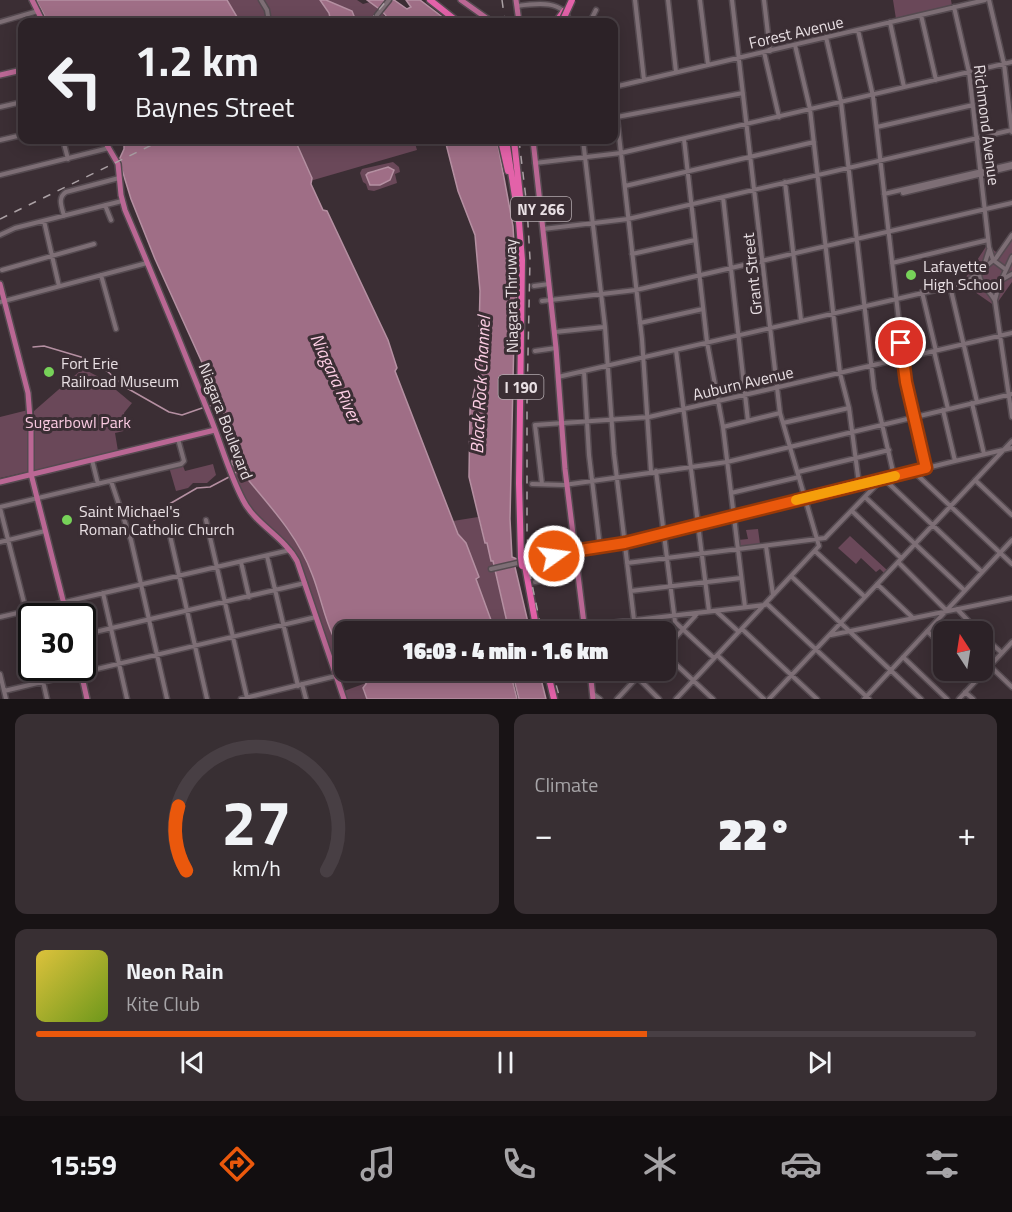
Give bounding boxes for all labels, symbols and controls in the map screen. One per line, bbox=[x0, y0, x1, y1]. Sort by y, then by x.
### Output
street label: Forest Avenue bbox=[746, 9, 846, 55]
text: 1.2 km bbox=[135, 28, 259, 92]
icon: left bbox=[36, 42, 114, 120]
street label: Richmond Avenue bbox=[968, 63, 1006, 187]
text: Baynes Street bbox=[135, 86, 294, 127]
road number: NY 266 bbox=[511, 197, 571, 221]
street label: Grant Street bbox=[736, 231, 768, 316]
street label: Niagara Thruway bbox=[498, 238, 524, 353]
place label: Lafayette High School bbox=[923, 254, 1002, 296]
marker: Lafayette High School bbox=[904, 268, 918, 282]
water label: Black Rock Channel bbox=[463, 313, 497, 455]
pin bbox=[875, 317, 926, 368]
icon: arrive bbox=[884, 326, 917, 359]
water label: Niagara River bbox=[304, 329, 369, 429]
place label: Fort Erie Railroad Museum bbox=[61, 351, 179, 393]
street label: Niagara Boulevard bbox=[193, 359, 259, 483]
street label: Auburn Avenue bbox=[690, 360, 796, 406]
marker: Fort Erie Railroad Museum bbox=[42, 365, 56, 379]
road number: I 190 bbox=[498, 375, 544, 399]
park label: Sugarbowl Park bbox=[25, 410, 131, 434]
place label: Saint Michael's Roman Catholic Church bbox=[79, 499, 234, 541]
marker: Saint Michael's Roman Catholic Church bbox=[60, 513, 74, 527]
position arrow bbox=[522, 524, 586, 588]
speed limit sign: 30 bbox=[18, 603, 96, 681]
north arrow bbox=[933, 621, 993, 681]
map controls bbox=[933, 621, 993, 681]
text: 16:03 · 4 min · 1.6 km bbox=[402, 634, 608, 668]
text: Climate bbox=[535, 769, 598, 800]
text: 27 bbox=[222, 774, 292, 869]
text: 22° bbox=[718, 799, 792, 867]
text: − bbox=[535, 809, 553, 859]
text: + bbox=[958, 809, 976, 859]
text: km/h bbox=[232, 852, 281, 884]
text: Neon Rain bbox=[126, 954, 224, 988]
text: Kite Club bbox=[126, 988, 200, 1019]
icon: previous bbox=[176, 1046, 209, 1079]
icon: pause bbox=[489, 1046, 522, 1079]
icon: next bbox=[803, 1046, 836, 1079]
icon: directions bbox=[216, 1143, 258, 1185]
icon: music bbox=[357, 1143, 399, 1185]
icon: phone bbox=[498, 1143, 540, 1185]
icon: climate bbox=[639, 1143, 681, 1185]
icon: car bbox=[780, 1143, 822, 1185]
icon: filters bbox=[921, 1143, 963, 1185]
text: 15:59 bbox=[49, 1144, 117, 1185]

